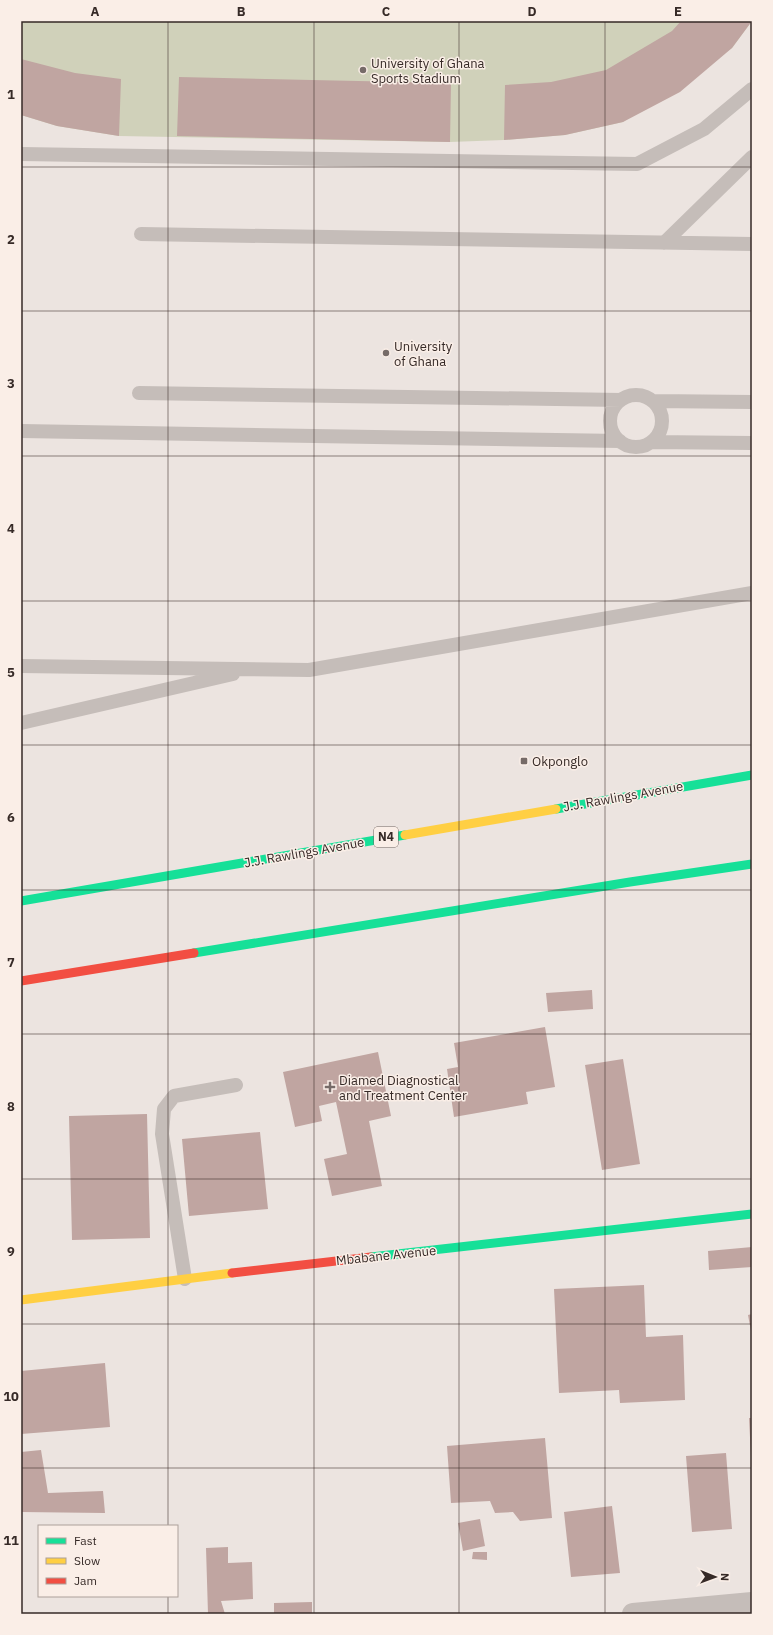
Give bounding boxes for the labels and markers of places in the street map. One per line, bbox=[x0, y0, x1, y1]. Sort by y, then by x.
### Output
place label: University of Ghana Sports Stadium bbox=[371, 55, 485, 87]
marker: University of Ghana Sports Stadium bbox=[358, 65, 368, 75]
place label: University of Ghana bbox=[394, 338, 453, 370]
marker: University of Ghana bbox=[381, 348, 391, 358]
place label: Okponglo bbox=[532, 753, 588, 770]
marker: Okponglo bbox=[519, 756, 529, 766]
place label: Diamed Diagnostical and Treatment Center bbox=[339, 1072, 467, 1104]
marker: Diamed Diagnostical and Treatment Center bbox=[324, 1081, 336, 1093]

